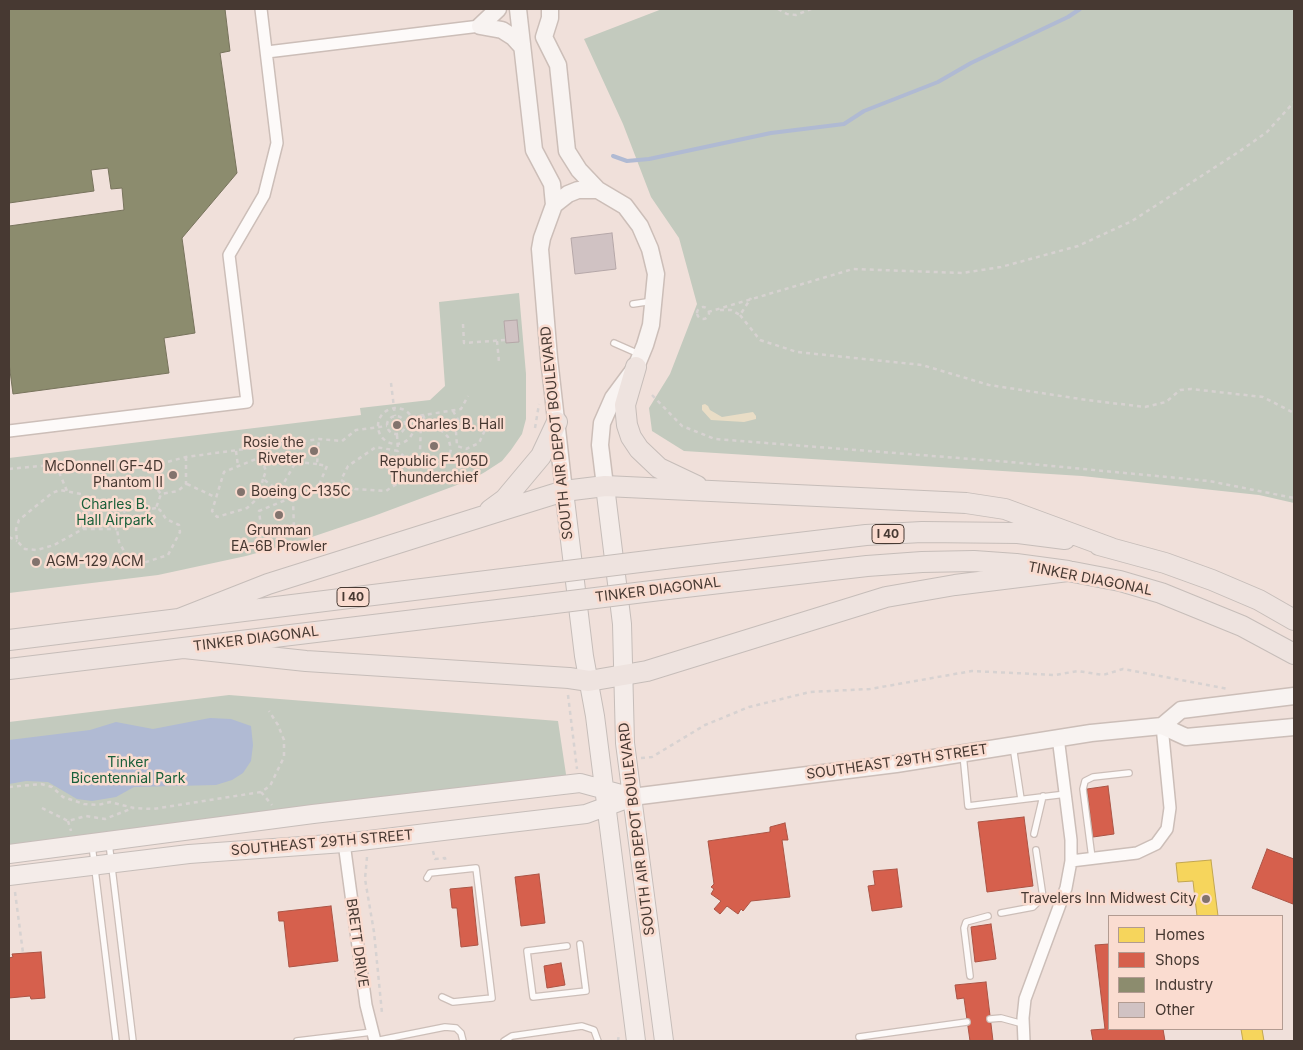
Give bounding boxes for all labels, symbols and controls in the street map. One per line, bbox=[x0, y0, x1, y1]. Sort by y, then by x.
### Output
street label: SOUTH AIR DEPOT BOULEVARD bbox=[537, 325, 577, 541]
place label: Charles B. Hall bbox=[407, 417, 504, 433]
marker: Charles B. Hall bbox=[391, 419, 403, 431]
place label: Rosie the Riveter bbox=[243, 435, 304, 468]
marker: Republic F-105D Thunderchief bbox=[428, 440, 440, 452]
marker: Rosie the Riveter bbox=[308, 445, 320, 457]
place label: Republic F-105D Thunderchief bbox=[380, 454, 488, 487]
place label: McDonnell GF-4D Phantom II bbox=[44, 459, 163, 492]
marker: McDonnell GF-4D Phantom II bbox=[167, 469, 179, 481]
place label: Boeing C-135C bbox=[251, 484, 351, 500]
marker: Boeing C-135C bbox=[235, 486, 247, 498]
park label: Charles B. Hall Airpark bbox=[76, 497, 154, 530]
marker: Grumman EA-6B Prowler bbox=[273, 509, 285, 521]
place label: Grumman EA-6B Prowler bbox=[231, 523, 327, 556]
road number: I 40 bbox=[872, 524, 904, 544]
place label: AGM-129 ACM bbox=[46, 554, 144, 570]
marker: AGM-129 ACM bbox=[30, 556, 42, 568]
street label: TINKER DIAGONAL bbox=[1026, 559, 1154, 599]
street label: TINKER DIAGONAL bbox=[594, 574, 722, 606]
road number: I 40 bbox=[337, 588, 369, 606]
street label: TINKER DIAGONAL bbox=[192, 623, 320, 655]
street label: SOUTH AIR DEPOT BOULEVARD bbox=[616, 721, 658, 937]
street label: SOUTHEAST 29TH STREET bbox=[805, 741, 989, 783]
park label: Tinker Bicentennial Park bbox=[71, 755, 185, 788]
street label: SOUTHEAST 29TH STREET bbox=[230, 827, 414, 859]
place label: Travelers Inn Midwest City bbox=[1020, 891, 1196, 907]
marker: Travelers Inn Midwest City bbox=[1200, 893, 1212, 905]
street label: BRETT DRIVE bbox=[342, 897, 372, 989]
legend bbox=[1108, 915, 1283, 1030]
text: Homes bbox=[1155, 925, 1205, 944]
text: Shops bbox=[1155, 950, 1200, 969]
text: Industry bbox=[1155, 975, 1213, 994]
text: Other bbox=[1155, 1000, 1195, 1019]

